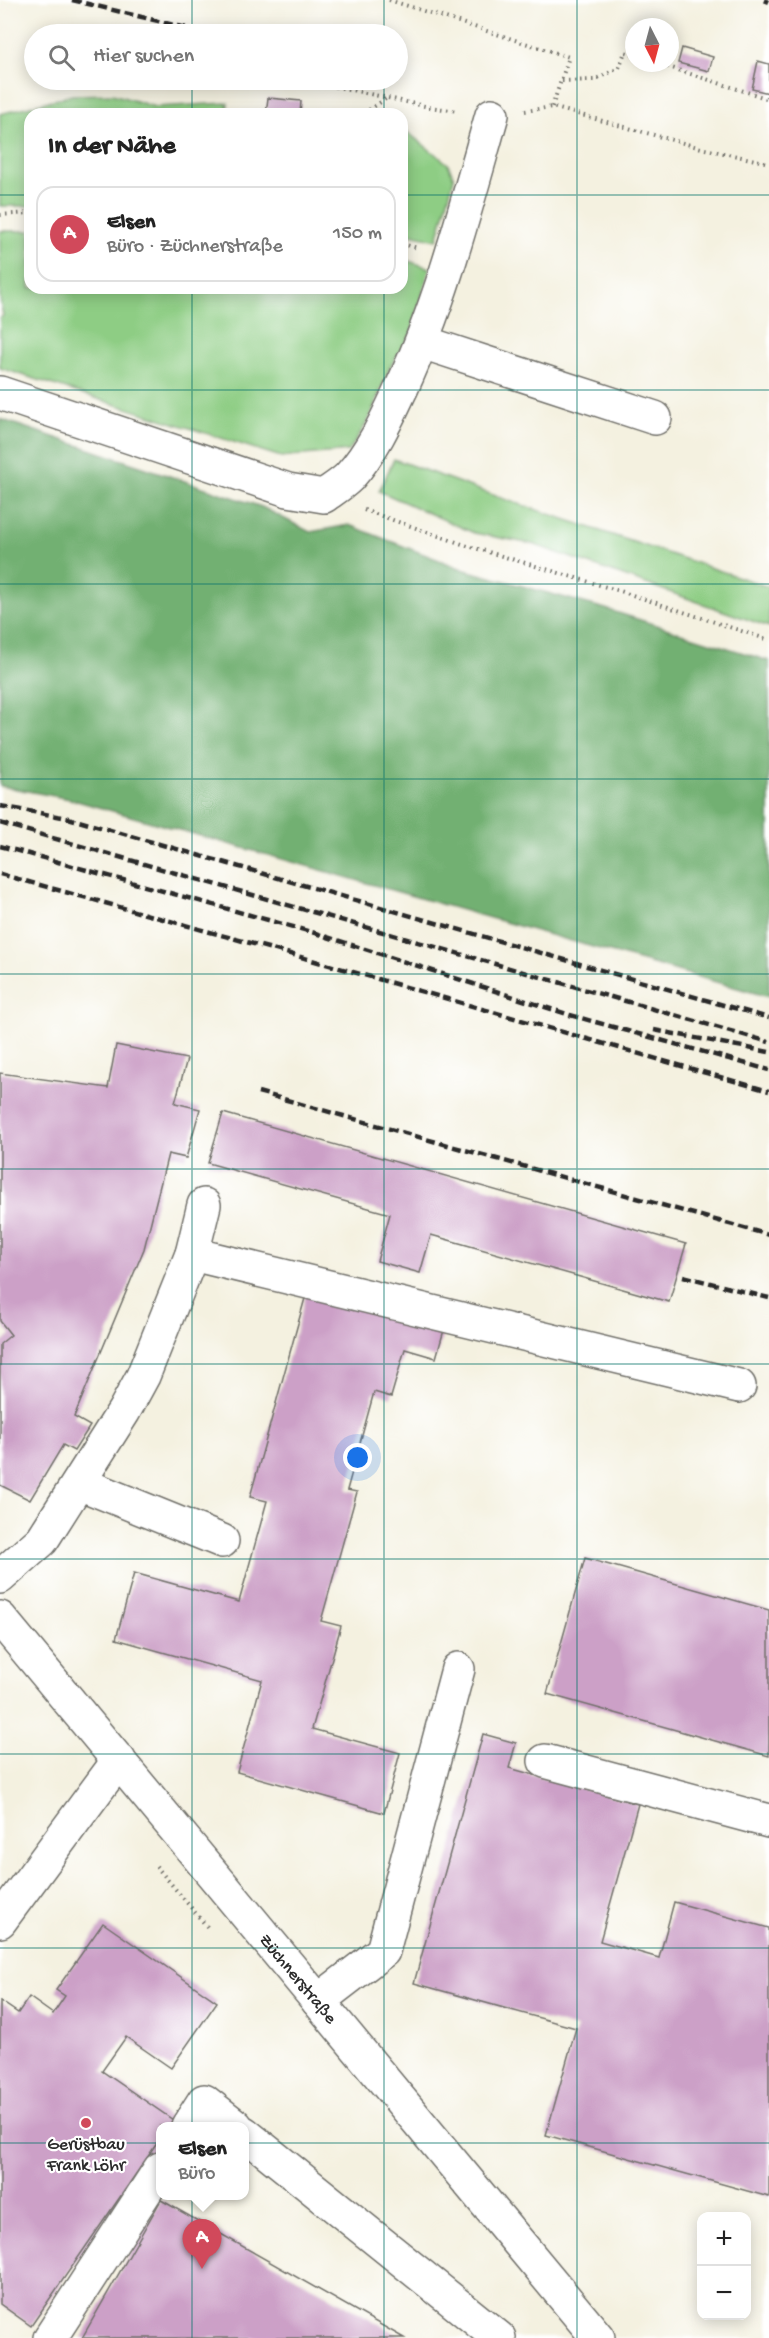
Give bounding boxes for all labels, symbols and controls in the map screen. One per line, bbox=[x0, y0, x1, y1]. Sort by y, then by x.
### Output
north arrow bbox=[625, 18, 679, 72]
search box bbox=[24, 24, 408, 90]
icon: search bbox=[45, 41, 78, 74]
text: Hier suchen bbox=[93, 44, 194, 70]
text: In der Nähe bbox=[48, 132, 176, 163]
text: Elsen bbox=[107, 210, 155, 236]
text: A bbox=[64, 223, 75, 246]
text: 150 m bbox=[333, 223, 382, 246]
text: Büro · Züchnerstraße bbox=[107, 236, 283, 259]
your location bbox=[343, 1443, 372, 1472]
street label: Züchnerstraße bbox=[254, 1930, 341, 2029]
marker: Gerüstbau Frank Löhr bbox=[79, 2116, 93, 2130]
popup bbox=[156, 2122, 249, 2200]
place label: Gerüstbau Frank Löhr bbox=[46, 2135, 127, 2177]
text: Elsen bbox=[178, 2137, 227, 2163]
text: Büro bbox=[178, 2163, 215, 2186]
map controls bbox=[697, 2212, 751, 2320]
button: + bbox=[697, 2212, 751, 2266]
pin: A bbox=[182, 2220, 222, 2269]
button: − bbox=[697, 2266, 751, 2320]

